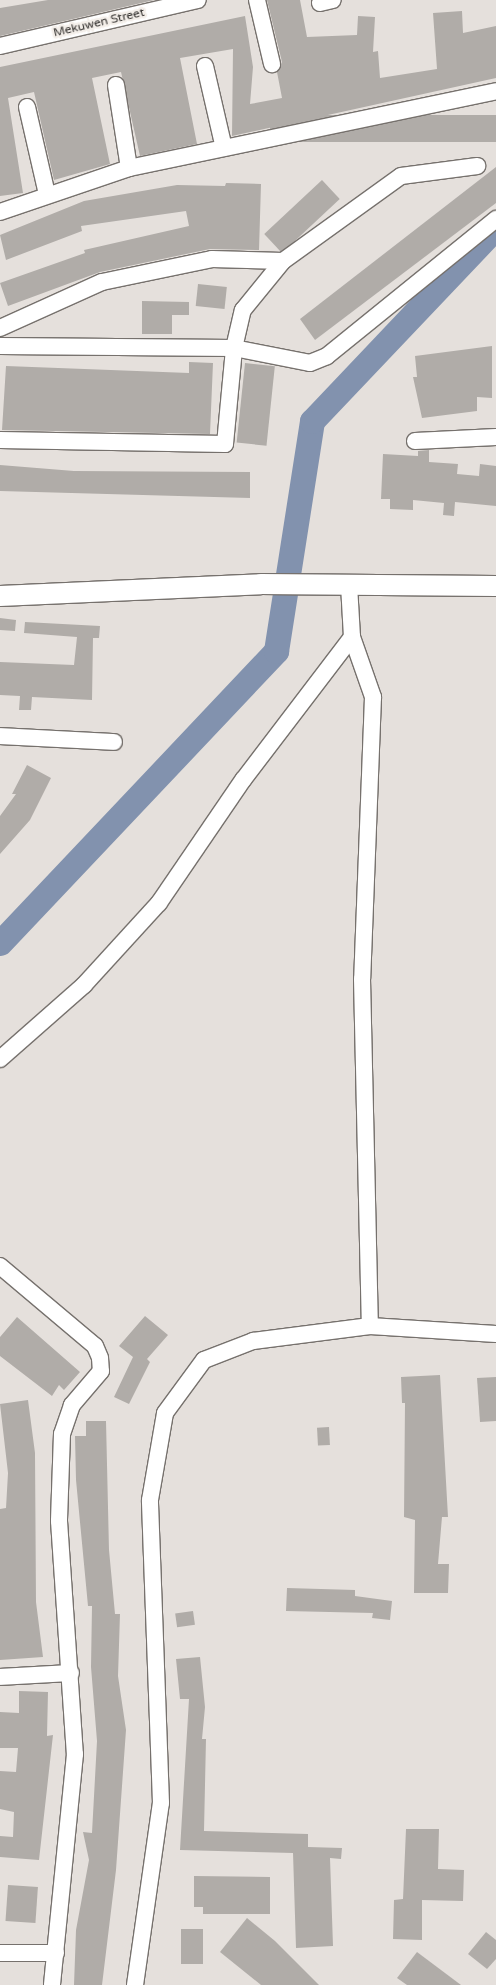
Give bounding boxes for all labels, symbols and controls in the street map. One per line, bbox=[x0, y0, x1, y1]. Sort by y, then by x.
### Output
street label: Mekuwen Street bbox=[52, 6, 146, 40]

